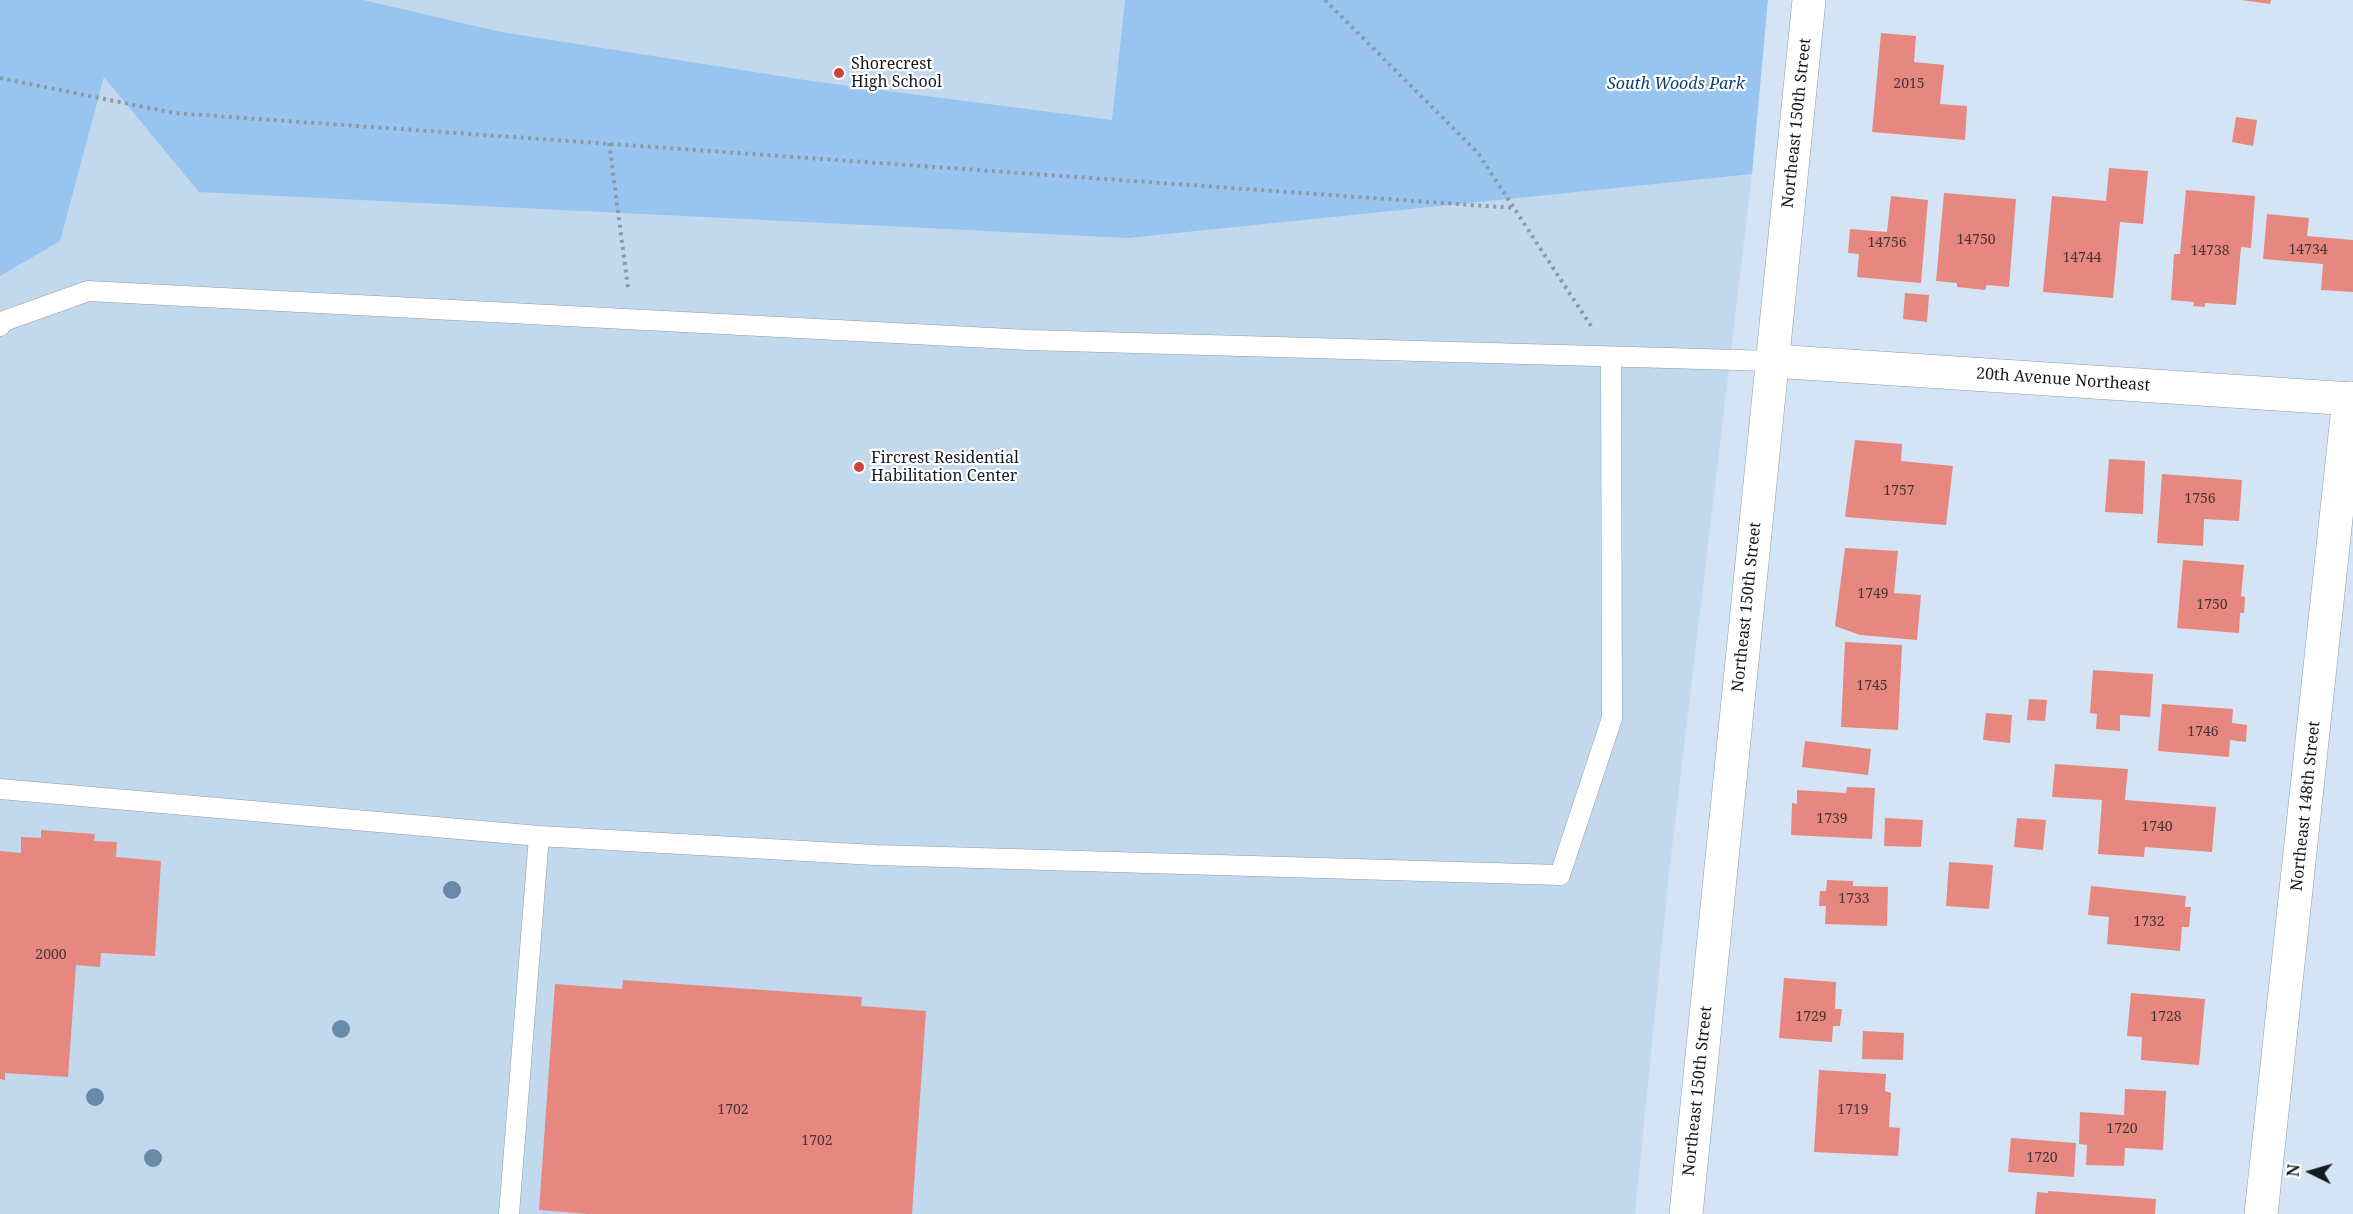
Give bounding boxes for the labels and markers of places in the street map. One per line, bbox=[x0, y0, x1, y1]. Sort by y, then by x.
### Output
place label: Shorecrest High School bbox=[851, 54, 942, 92]
marker: Shorecrest High School bbox=[832, 66, 846, 80]
place label: Fircrest Residential Habilitation Center bbox=[871, 448, 1019, 486]
marker: Fircrest Residential Habilitation Center bbox=[852, 460, 866, 474]

